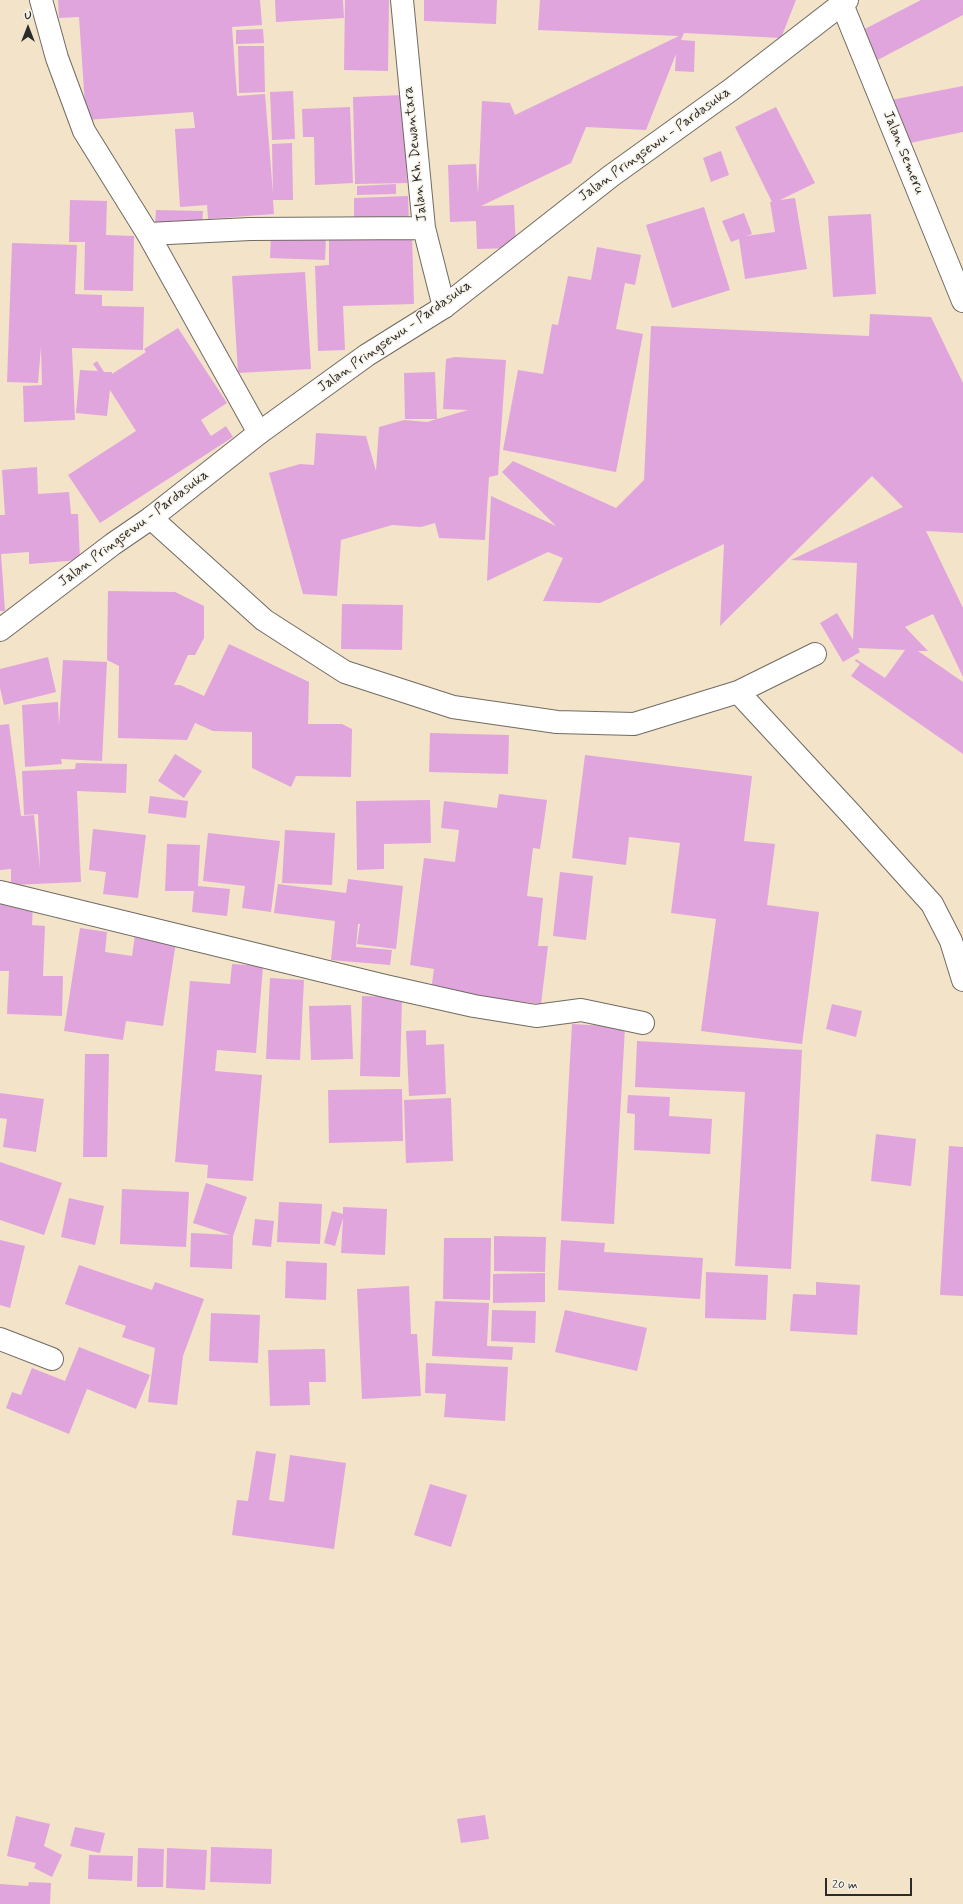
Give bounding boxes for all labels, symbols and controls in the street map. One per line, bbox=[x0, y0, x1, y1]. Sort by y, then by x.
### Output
north arrow bbox=[8, 8, 48, 48]
text: U bbox=[24, 9, 32, 23]
street label: Jalan Pringsewu - Pardasuka bbox=[576, 84, 734, 206]
street label: Jalan Kh. Dewantara bbox=[401, 86, 431, 222]
street label: Jalan Semeru bbox=[879, 109, 927, 197]
street label: Jalan Pringsewu - Pardasuka bbox=[315, 277, 475, 397]
street label: Jalan Pringsewu - Pardasuka bbox=[56, 467, 212, 591]
scale bar bbox=[827, 1870, 914, 1896]
text: 20 m bbox=[832, 1877, 858, 1893]

